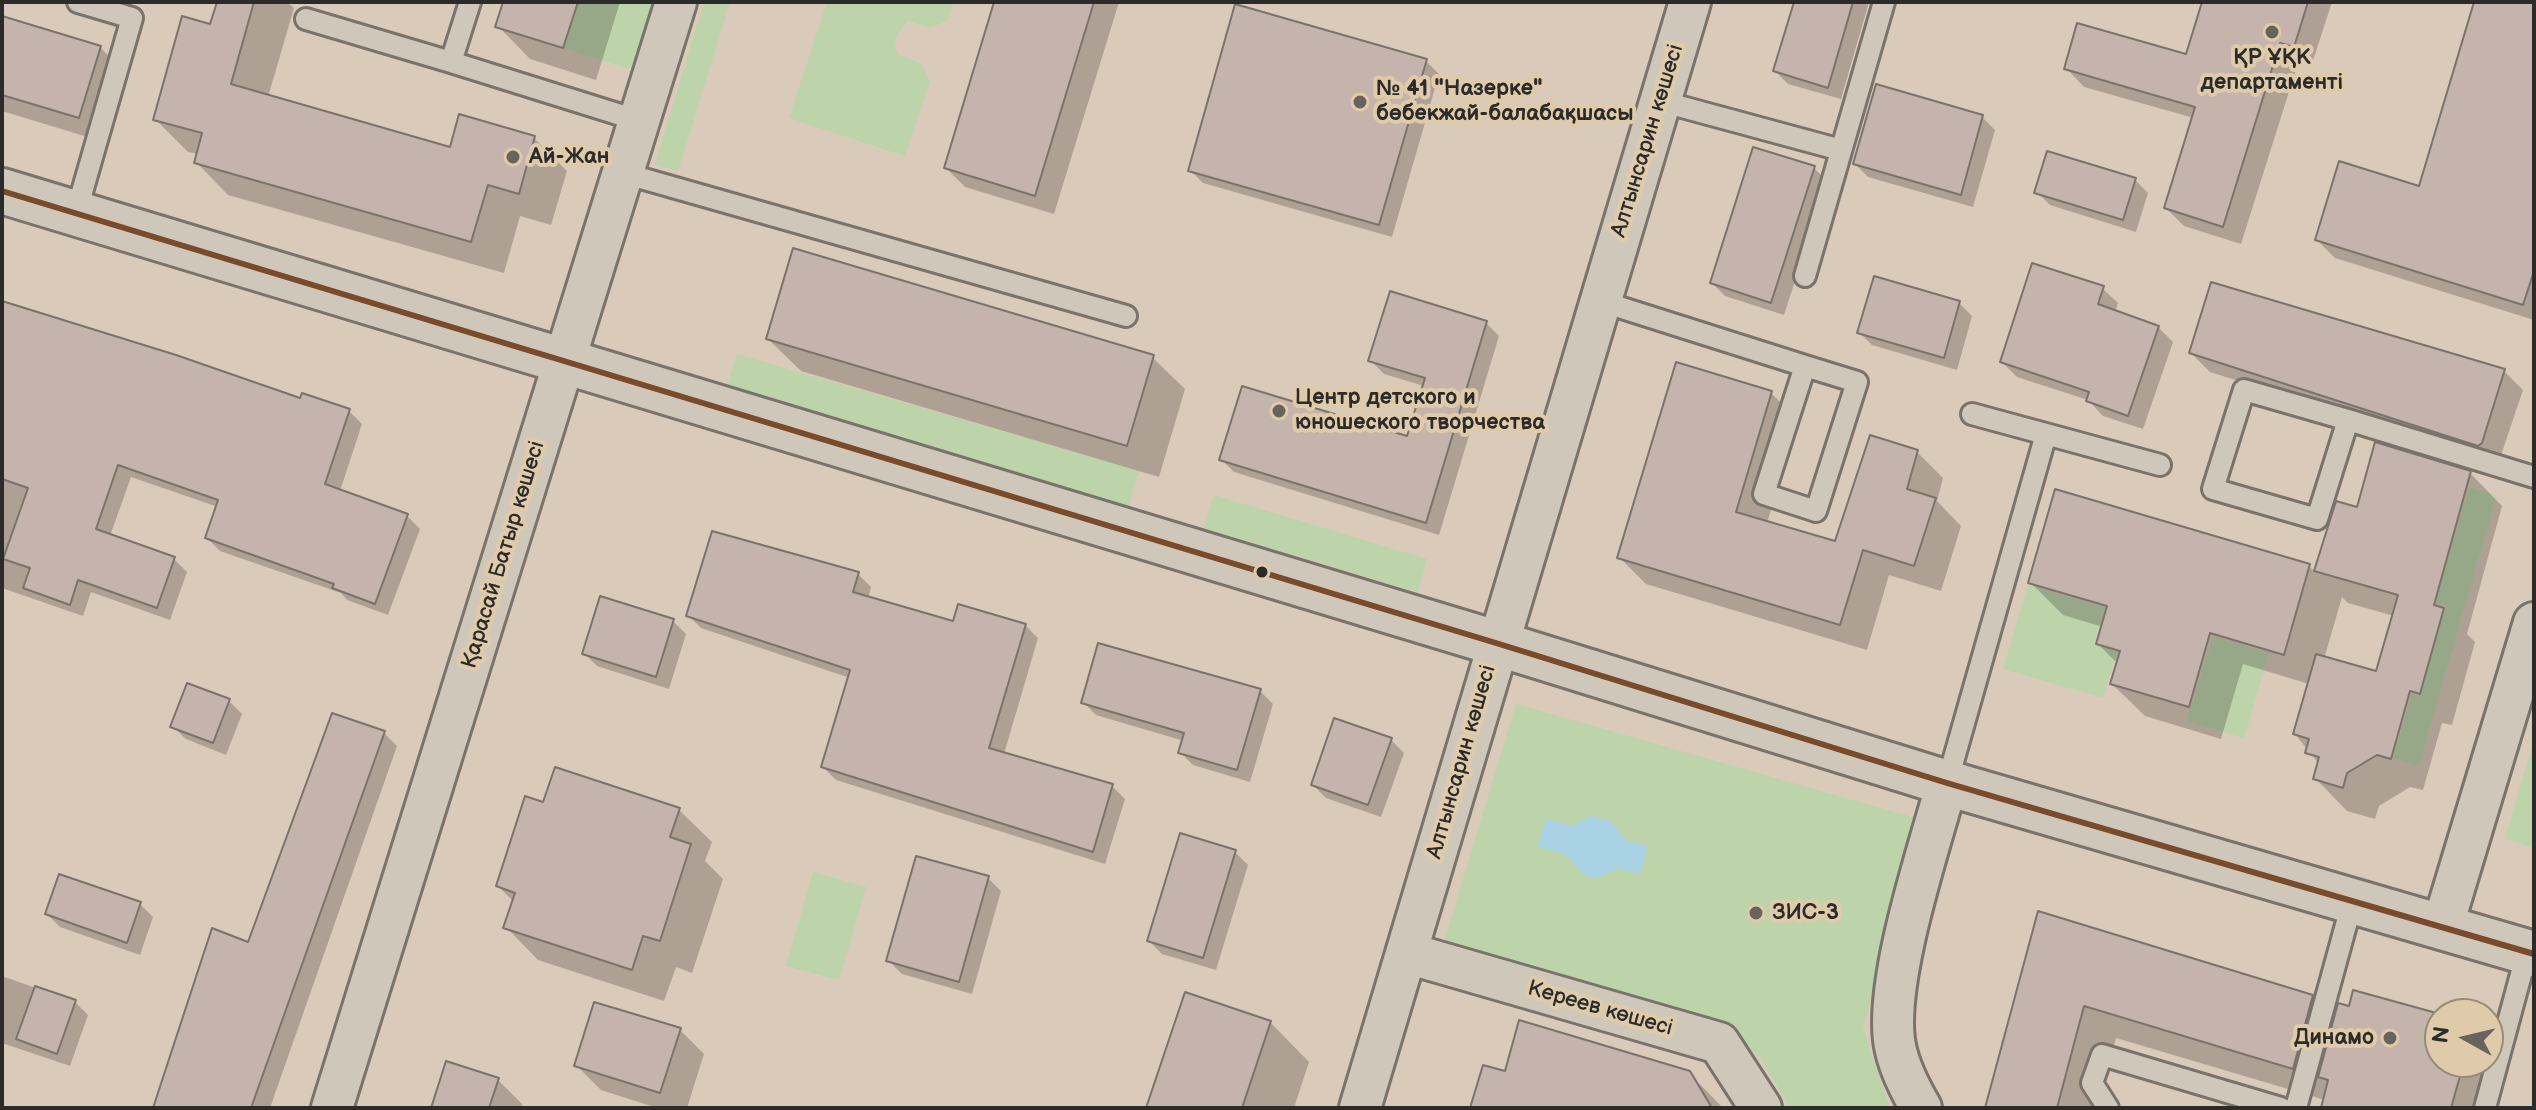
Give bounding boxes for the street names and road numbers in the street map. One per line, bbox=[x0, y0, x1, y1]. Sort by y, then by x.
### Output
street label: Алтынсарин көшесі bbox=[1606, 41, 1690, 241]
street label: Қарасай Батыр көшесі bbox=[457, 438, 551, 672]
street label: Алтынсарин көшесі bbox=[1422, 662, 1502, 862]
street label: Кереев көшесі bbox=[1524, 976, 1676, 1042]

